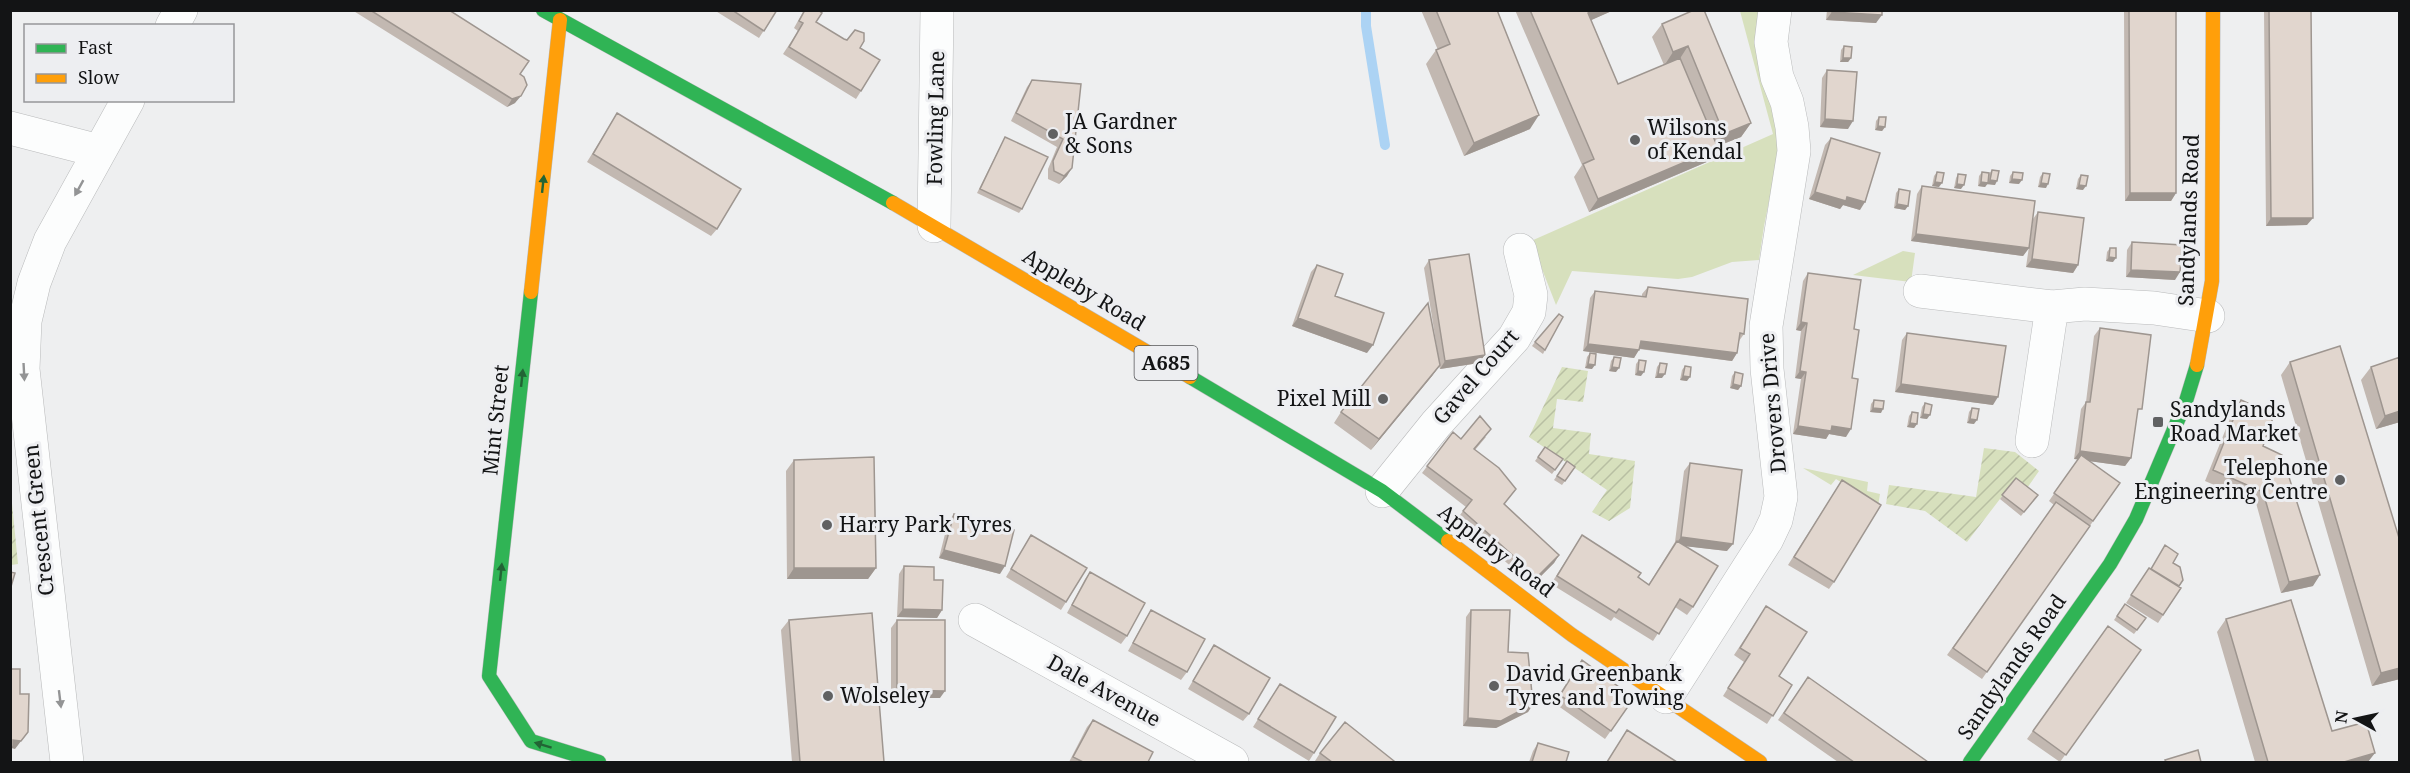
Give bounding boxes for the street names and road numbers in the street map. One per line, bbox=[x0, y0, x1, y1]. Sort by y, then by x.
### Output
street label: Fowling Lane bbox=[920, 50, 950, 186]
street label: Sandylands Road bbox=[2171, 133, 2205, 306]
street label: Appleby Road bbox=[1018, 241, 1151, 337]
street label: Gavel Court bbox=[1426, 323, 1524, 430]
street label: Drovers Drive bbox=[1752, 332, 1792, 474]
road number: A685 bbox=[1134, 346, 1198, 380]
street label: Mint Street bbox=[475, 363, 515, 477]
street label: Crescent Green bbox=[16, 443, 60, 597]
street label: Appleby Road bbox=[1433, 497, 1561, 603]
street label: Sandylands Road bbox=[1950, 588, 2072, 745]
street label: Dale Avenue bbox=[1043, 647, 1166, 733]

